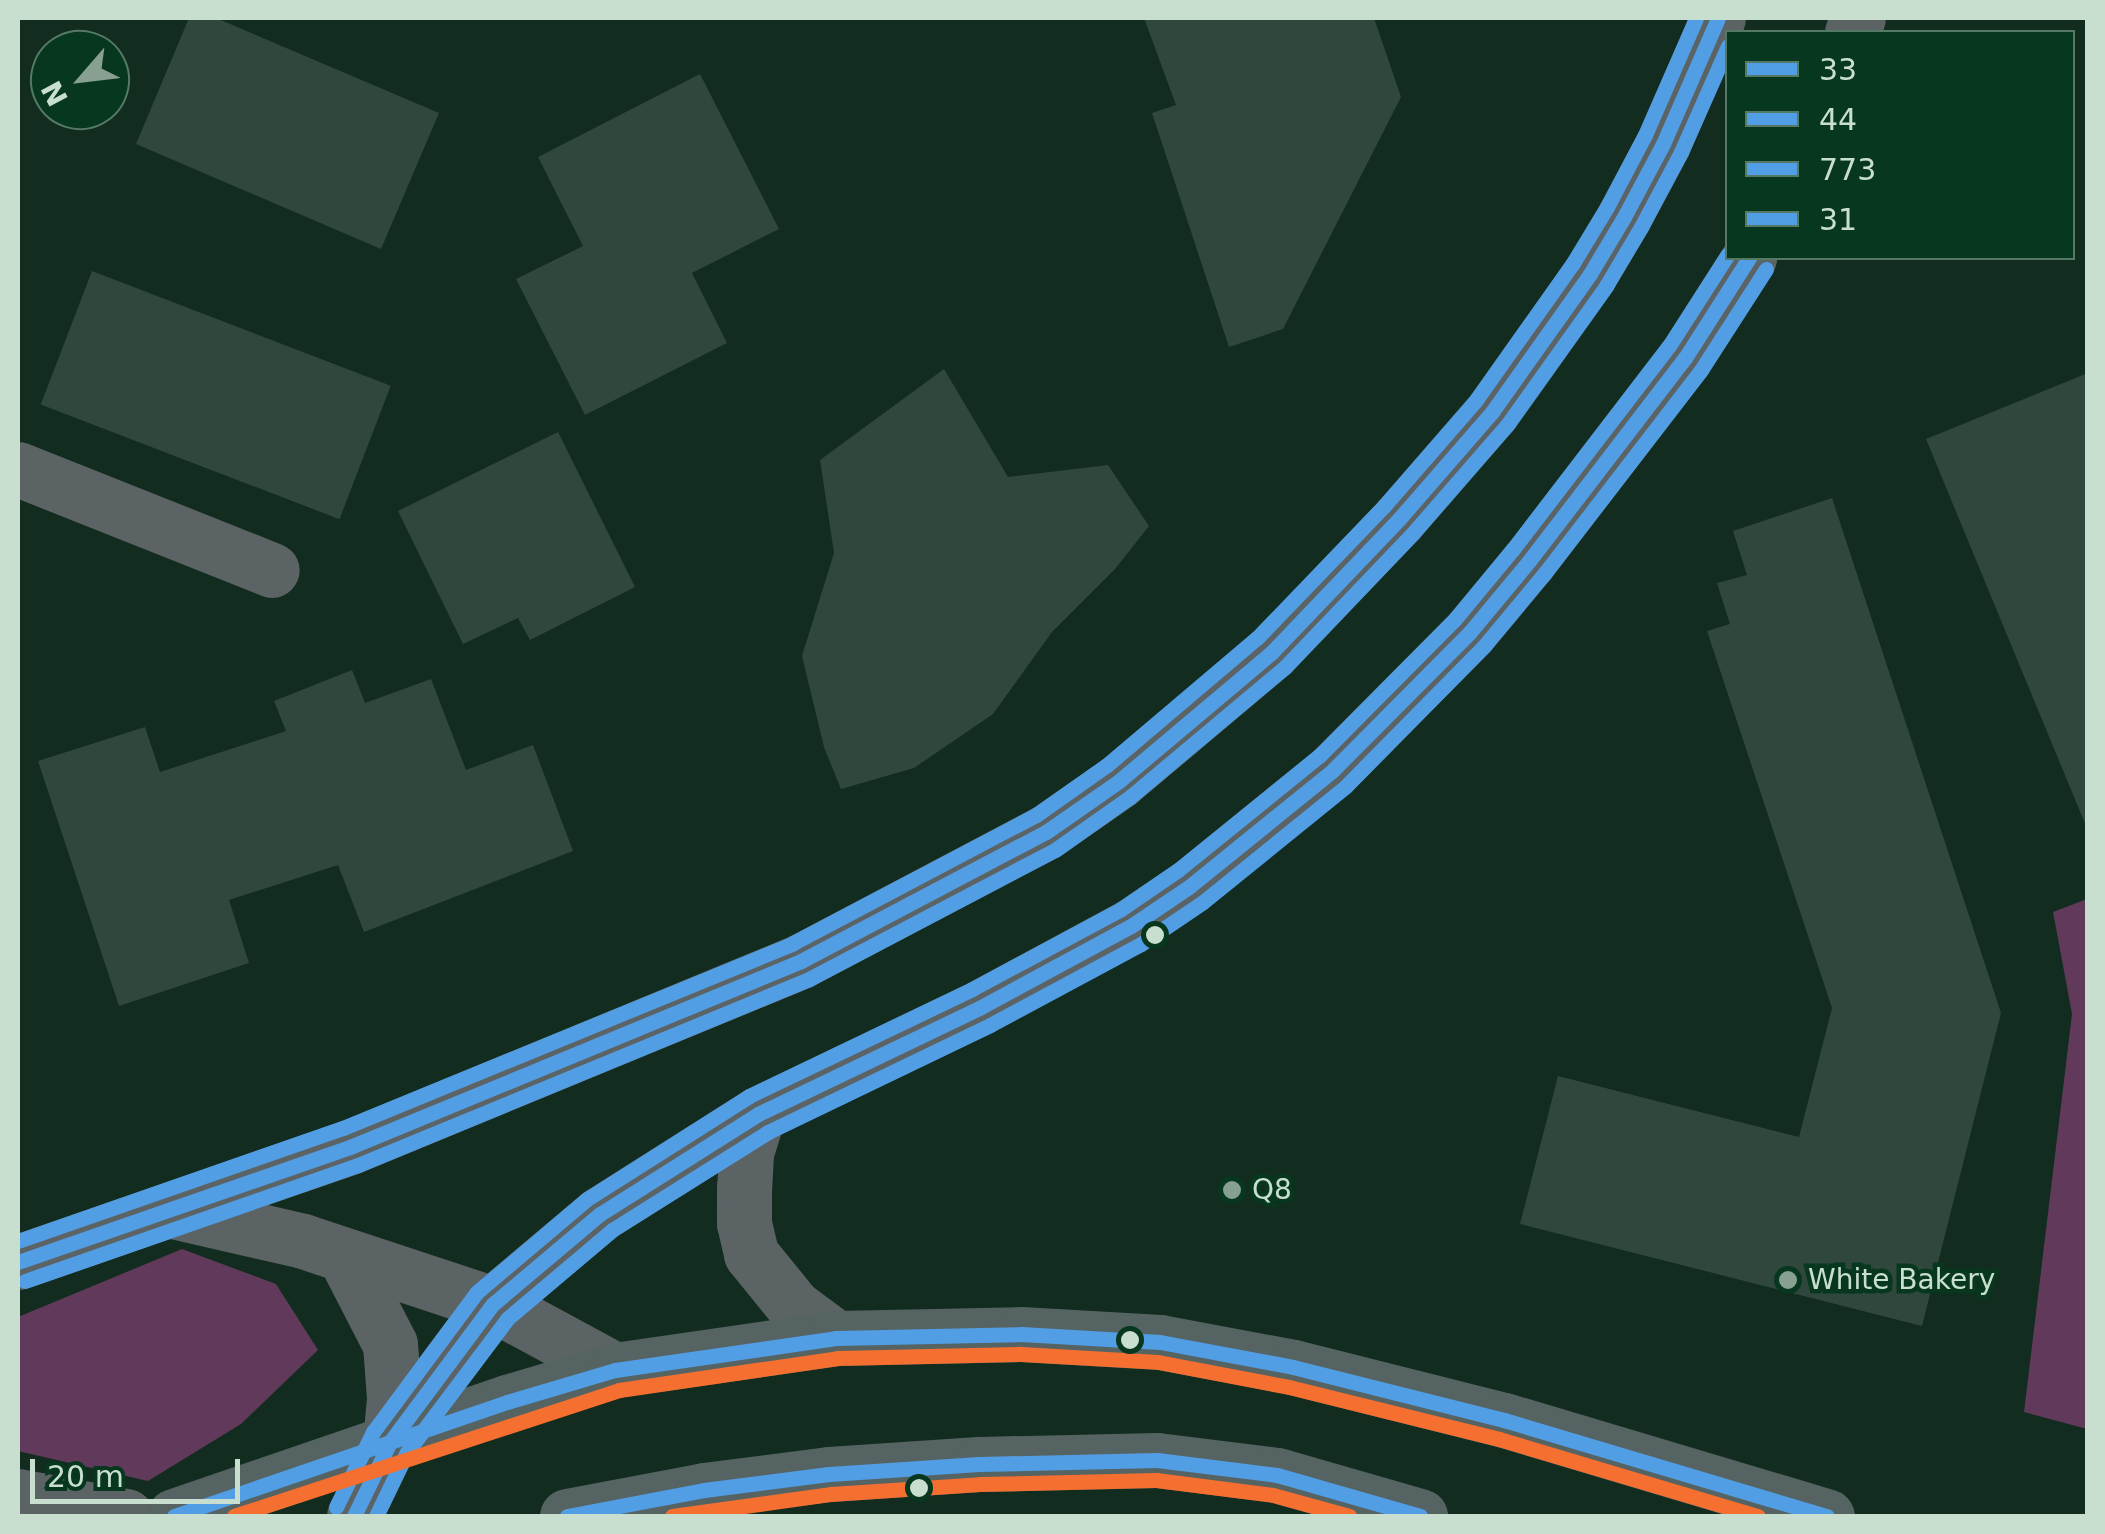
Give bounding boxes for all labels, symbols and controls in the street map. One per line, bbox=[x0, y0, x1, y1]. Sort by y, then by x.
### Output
north arrow bbox=[30, 30, 130, 130]
legend bbox=[1725, 30, 2075, 260]
text: 33 bbox=[1819, 52, 1857, 87]
text: N bbox=[35, 75, 75, 111]
text: 44 bbox=[1819, 102, 1857, 137]
text: 773 bbox=[1819, 152, 1876, 187]
text: 31 bbox=[1819, 202, 1857, 237]
unlabelled marker bbox=[1145, 925, 1165, 945]
place label: Q8 bbox=[1252, 1173, 1292, 1207]
marker: Q8 bbox=[1221, 1179, 1243, 1201]
place label: White Bakery bbox=[1808, 1263, 1995, 1297]
marker: White Bakery bbox=[1777, 1269, 1799, 1291]
unlabelled marker bbox=[1120, 1330, 1140, 1350]
scale bar bbox=[35, 1439, 245, 1501]
text: 20 m bbox=[47, 1459, 124, 1494]
unlabelled marker bbox=[909, 1478, 929, 1498]

